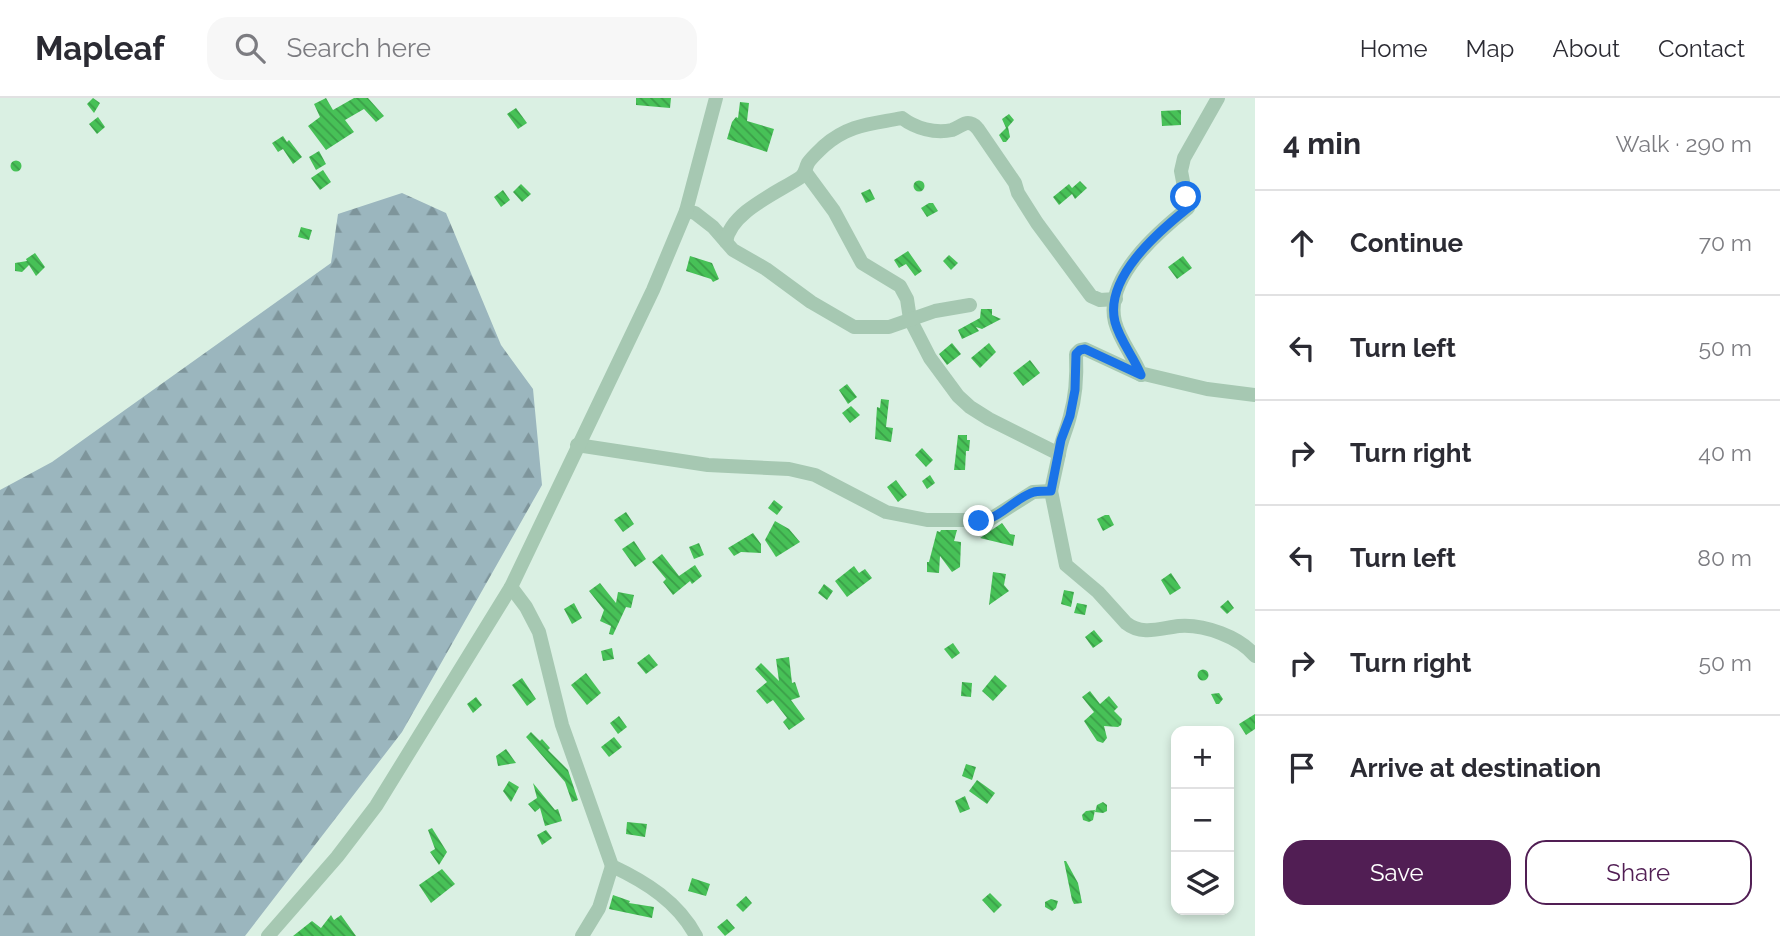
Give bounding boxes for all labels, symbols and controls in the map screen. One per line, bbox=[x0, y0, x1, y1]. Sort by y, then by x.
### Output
search box bbox=[207, 17, 697, 80]
text: Mapleaf bbox=[35, 29, 165, 68]
icon: search bbox=[231, 29, 269, 67]
text: Search here bbox=[287, 33, 431, 63]
text: Home bbox=[1360, 34, 1428, 63]
text: Map bbox=[1466, 34, 1514, 63]
text: About bbox=[1552, 34, 1620, 63]
text: Contact bbox=[1658, 34, 1745, 63]
text: 4 min bbox=[1283, 126, 1361, 161]
text: Walk · 290 m bbox=[1616, 130, 1752, 157]
route start bbox=[1170, 181, 1201, 212]
icon: ahead bbox=[1283, 224, 1321, 262]
text: Continue bbox=[1350, 228, 1463, 258]
text: 70 m bbox=[1699, 229, 1752, 256]
icon: left bbox=[1283, 329, 1321, 367]
text: Turn left bbox=[1350, 333, 1456, 363]
text: 50 m bbox=[1698, 334, 1752, 361]
icon: right bbox=[1283, 434, 1321, 472]
text: Turn right bbox=[1350, 438, 1471, 468]
text: 40 m bbox=[1698, 439, 1752, 466]
route end bbox=[963, 505, 994, 536]
icon: left bbox=[1283, 539, 1321, 577]
text: Turn left bbox=[1350, 543, 1456, 573]
text: 80 m bbox=[1697, 544, 1752, 571]
icon: right bbox=[1283, 644, 1321, 682]
text: Turn right bbox=[1350, 648, 1471, 678]
text: 50 m bbox=[1698, 649, 1752, 676]
map controls bbox=[1171, 726, 1234, 915]
button: + bbox=[1171, 726, 1234, 789]
icon: arrive bbox=[1283, 749, 1321, 787]
text: Arrive at destination bbox=[1350, 753, 1601, 783]
button: − bbox=[1171, 789, 1234, 852]
button: Save bbox=[1283, 840, 1511, 905]
button: Share bbox=[1525, 840, 1752, 905]
button: layers bbox=[1171, 852, 1234, 915]

